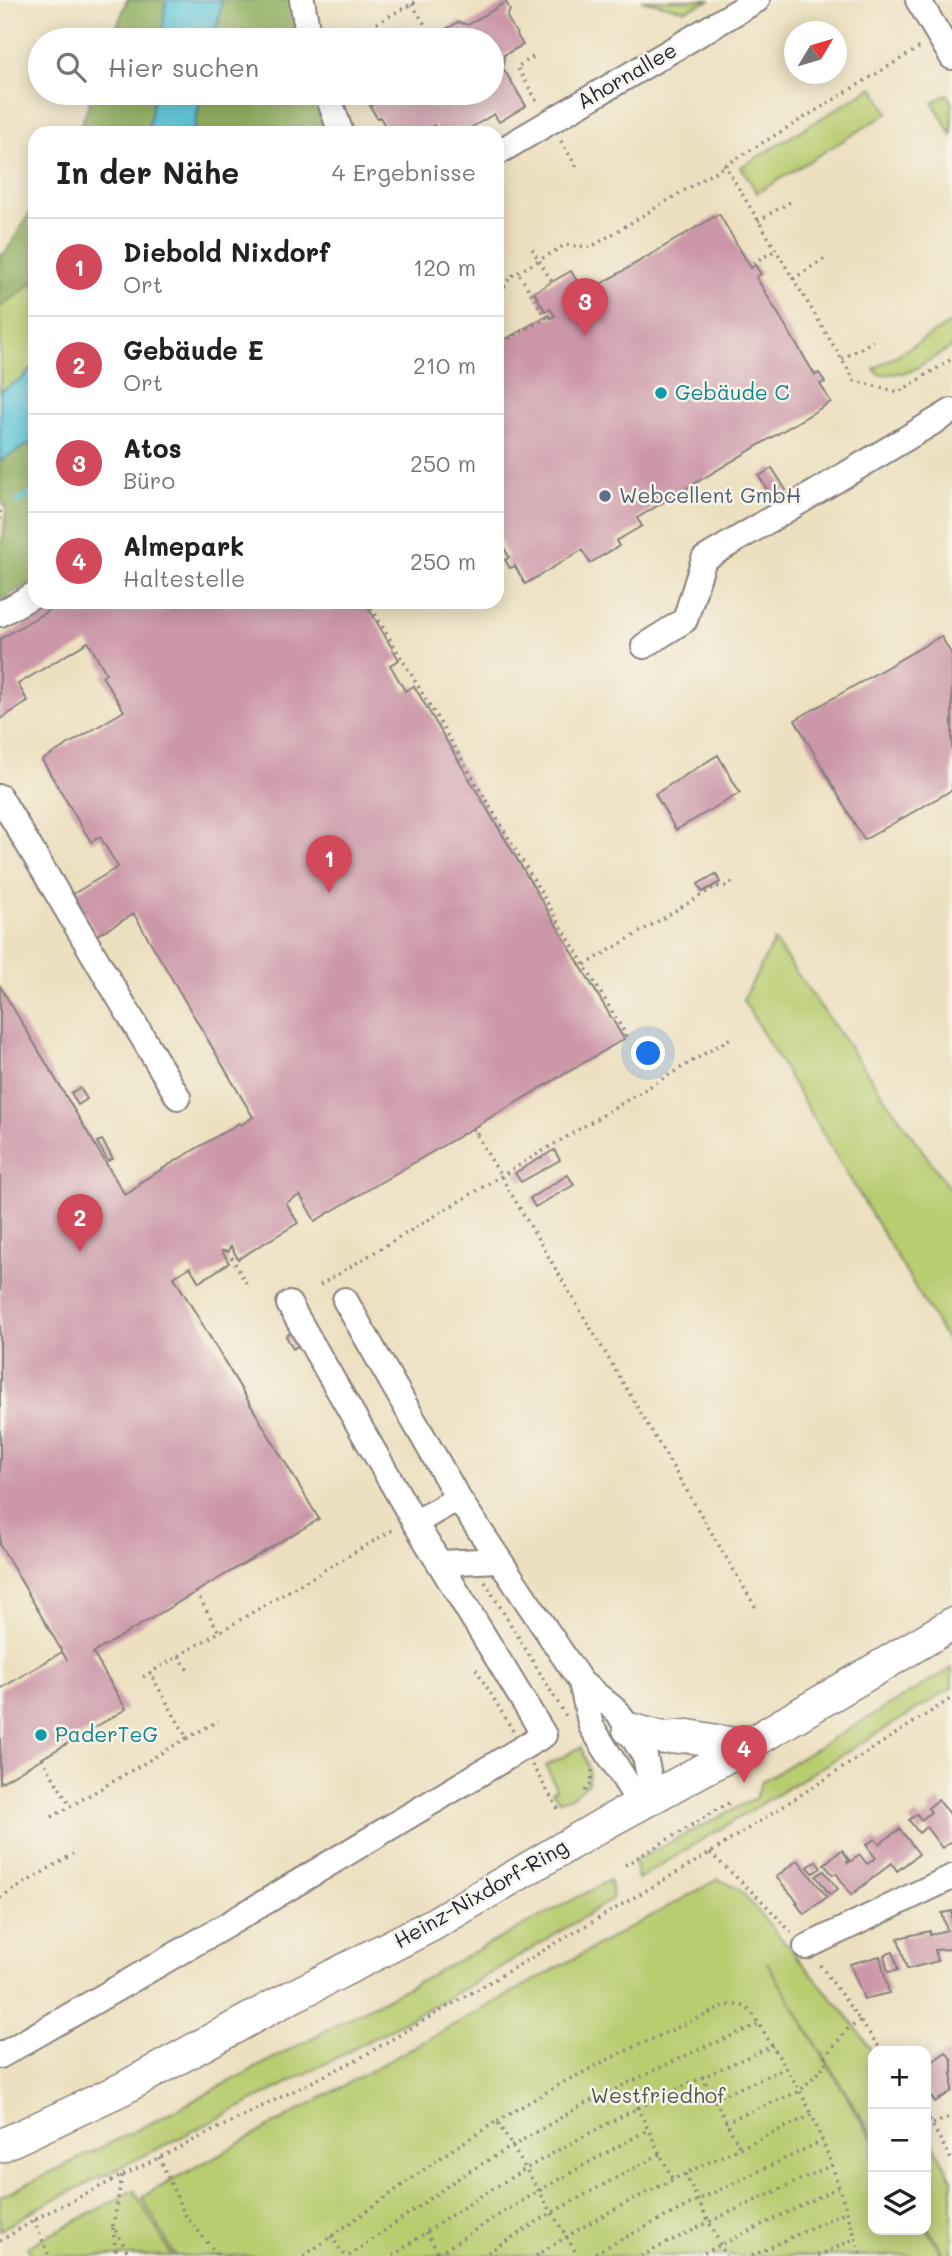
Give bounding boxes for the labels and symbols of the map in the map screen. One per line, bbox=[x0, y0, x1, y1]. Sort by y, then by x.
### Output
north arrow bbox=[784, 21, 847, 84]
street label: Ahornallee bbox=[572, 35, 681, 114]
pin: 3 bbox=[562, 278, 608, 336]
place label: Gebäude C bbox=[675, 378, 790, 405]
marker: Gebäude C bbox=[653, 385, 669, 401]
place label: Webcellent GmbH bbox=[619, 481, 801, 508]
marker: Webcellent GmbH bbox=[597, 488, 613, 504]
pin: 1 bbox=[306, 835, 352, 893]
your location bbox=[631, 1036, 665, 1070]
pin: 2 bbox=[57, 1194, 103, 1252]
place label: PaderTeG bbox=[55, 1720, 158, 1747]
pin: 4 bbox=[721, 1725, 767, 1783]
marker: PaderTeG bbox=[33, 1727, 49, 1743]
street label: Heinz-Nixdorf-Ring bbox=[389, 1832, 572, 1953]
park label: Westfriedhof bbox=[591, 2081, 726, 2108]

